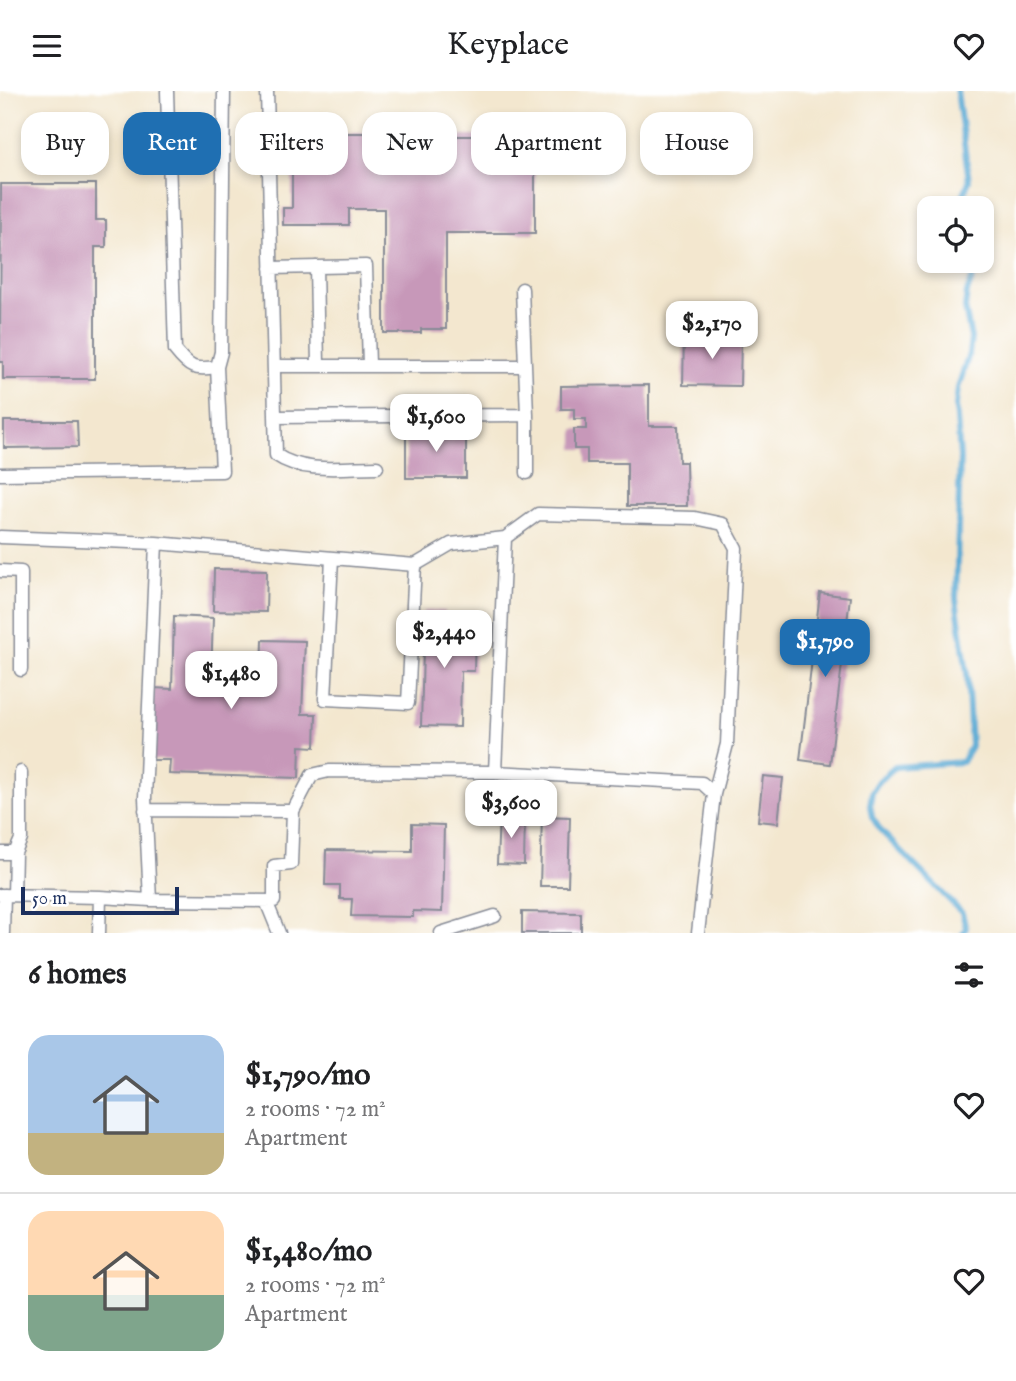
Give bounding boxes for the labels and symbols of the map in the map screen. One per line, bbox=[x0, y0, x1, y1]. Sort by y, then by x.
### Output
pin: $2,170 bbox=[655, 301, 769, 361]
pin: $1,600 bbox=[379, 395, 493, 454]
pin: $2,440 bbox=[387, 611, 501, 670]
pin: $1,790 bbox=[768, 619, 882, 679]
pin: $1,480 bbox=[174, 651, 288, 711]
pin: $3,600 bbox=[454, 781, 568, 840]
scale bar bbox=[21, 884, 178, 916]

